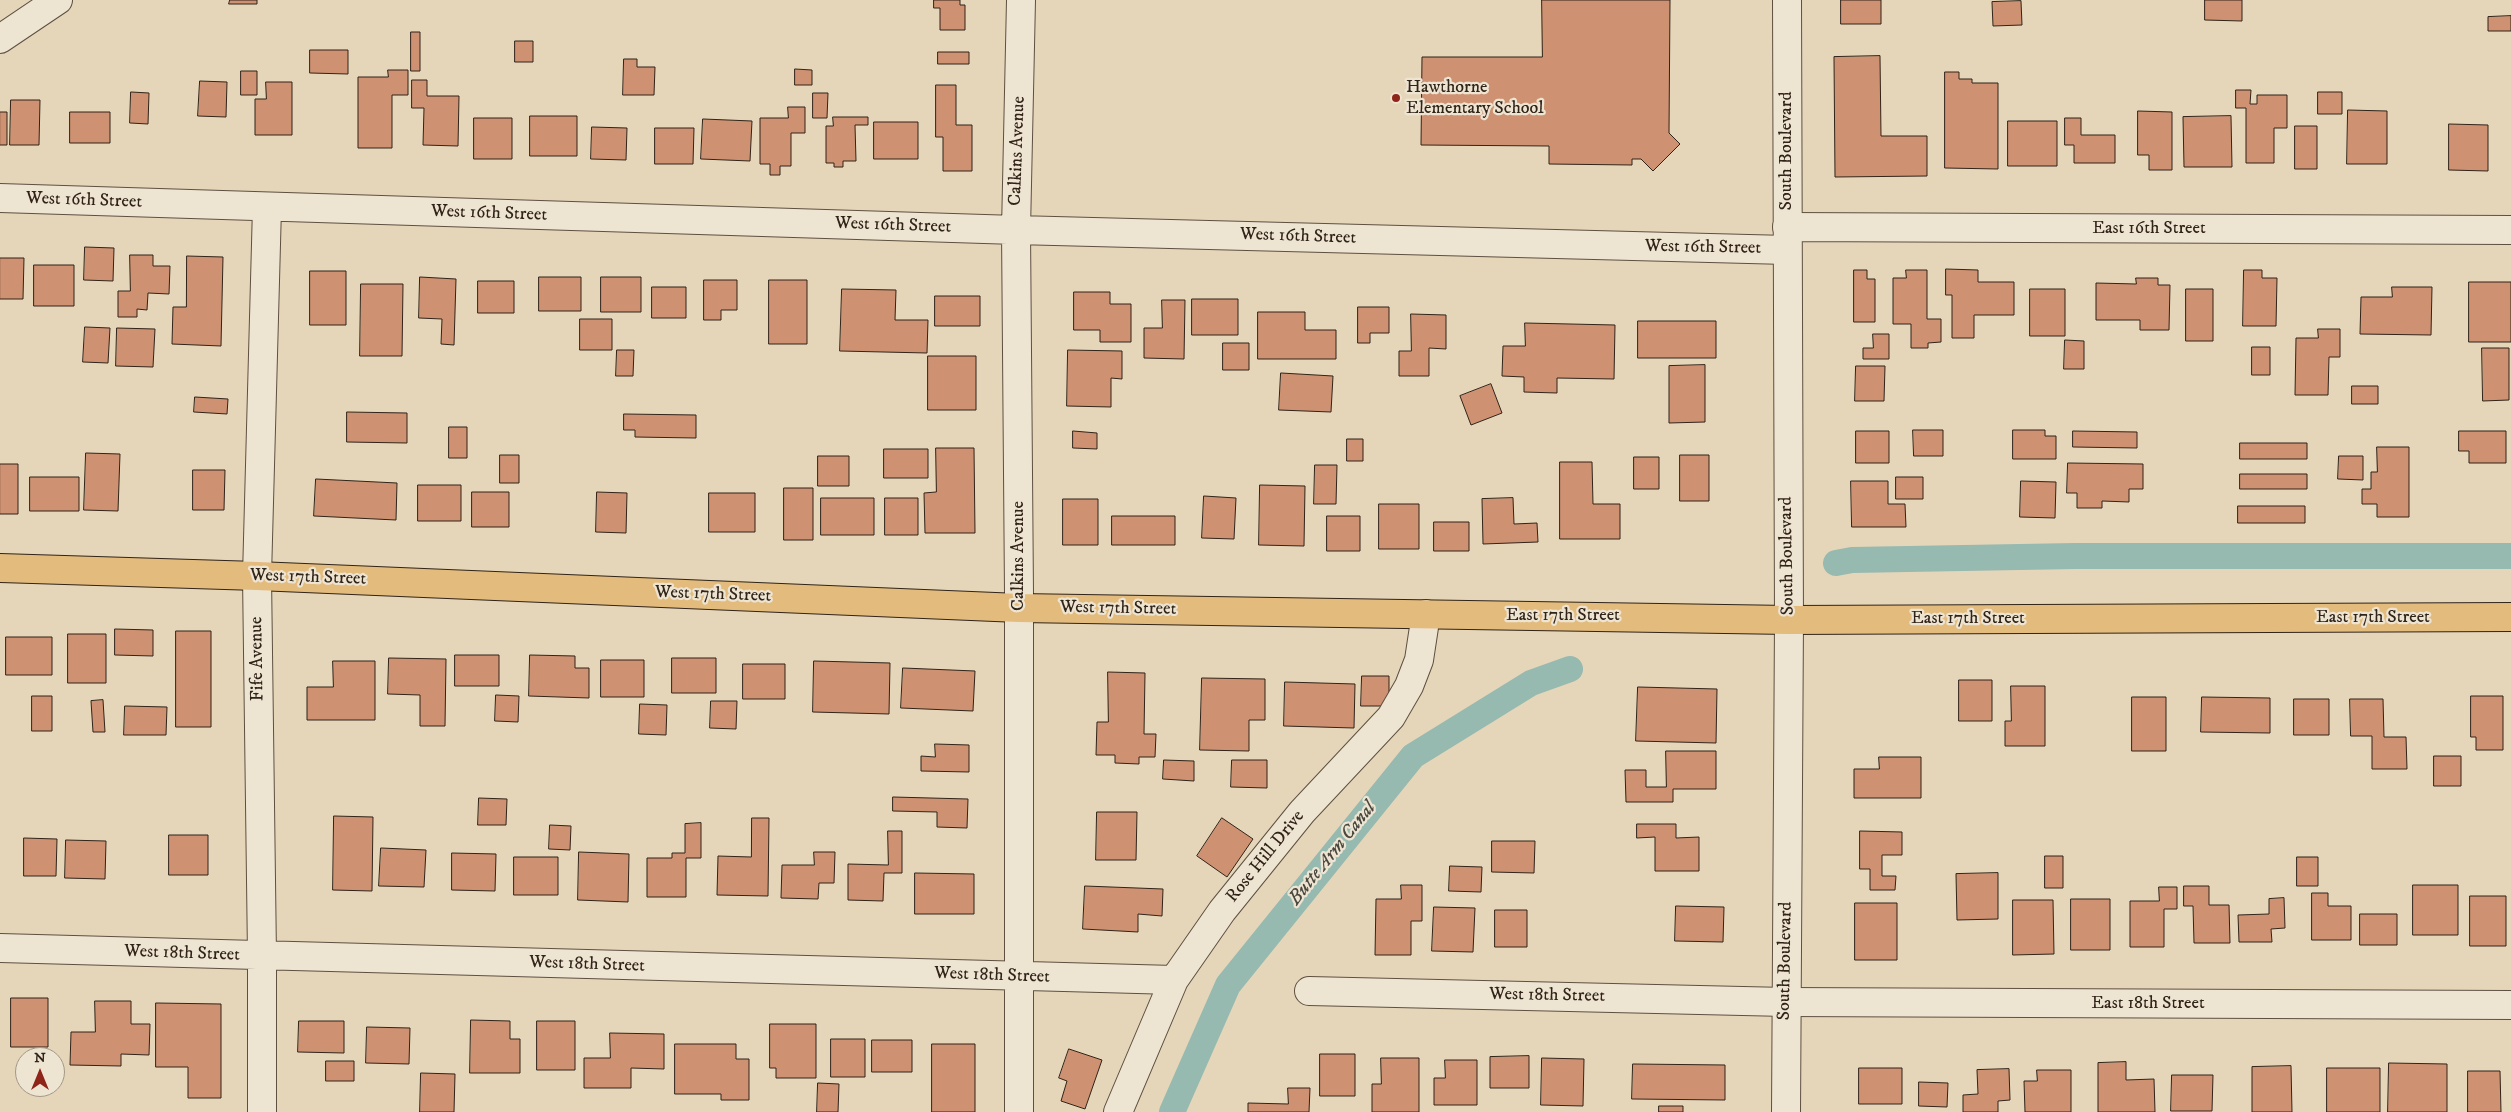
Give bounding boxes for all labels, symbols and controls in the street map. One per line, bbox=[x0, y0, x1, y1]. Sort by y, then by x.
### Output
place label: Hawthorne Elementary School bbox=[1406, 77, 1544, 120]
marker: Hawthorne Elementary School bbox=[1390, 92, 1402, 104]
street label: South Boulevard bbox=[1776, 92, 1798, 210]
street label: Calkins Avenue bbox=[1005, 96, 1031, 206]
street label: West 16th Street bbox=[26, 188, 142, 214]
street label: West 16th Street bbox=[431, 201, 547, 227]
street label: West 16th Street bbox=[835, 213, 951, 239]
street label: East 16th Street bbox=[2092, 218, 2206, 240]
street label: West 16th Street bbox=[1240, 224, 1356, 250]
street label: West 16th Street bbox=[1645, 236, 1761, 260]
street label: South Boulevard bbox=[1776, 496, 1800, 616]
street label: Calkins Avenue bbox=[1008, 501, 1030, 611]
street label: West 17th Street bbox=[249, 565, 367, 591]
street label: West 17th Street bbox=[654, 582, 772, 608]
street label: West 17th Street bbox=[1060, 597, 1176, 621]
street label: East 17th Street bbox=[1506, 605, 1620, 627]
street label: East 17th Street bbox=[2316, 607, 2430, 629]
street label: East 17th Street bbox=[1911, 608, 2025, 630]
street label: Fife Avenue bbox=[246, 617, 270, 701]
water label: Butte Arm Canal bbox=[1284, 798, 1382, 910]
street label: Rose Hill Drive bbox=[1222, 806, 1310, 908]
street label: South Boulevard bbox=[1774, 901, 1798, 1021]
street label: West 18th Street bbox=[124, 941, 240, 967]
street label: West 18th Street bbox=[529, 952, 645, 978]
street label: West 18th Street bbox=[934, 963, 1050, 989]
street label: West 18th Street bbox=[1489, 984, 1605, 1008]
street label: East 18th Street bbox=[2091, 993, 2205, 1015]
north arrow bbox=[15, 1047, 65, 1097]
text: N bbox=[34, 1049, 46, 1067]

